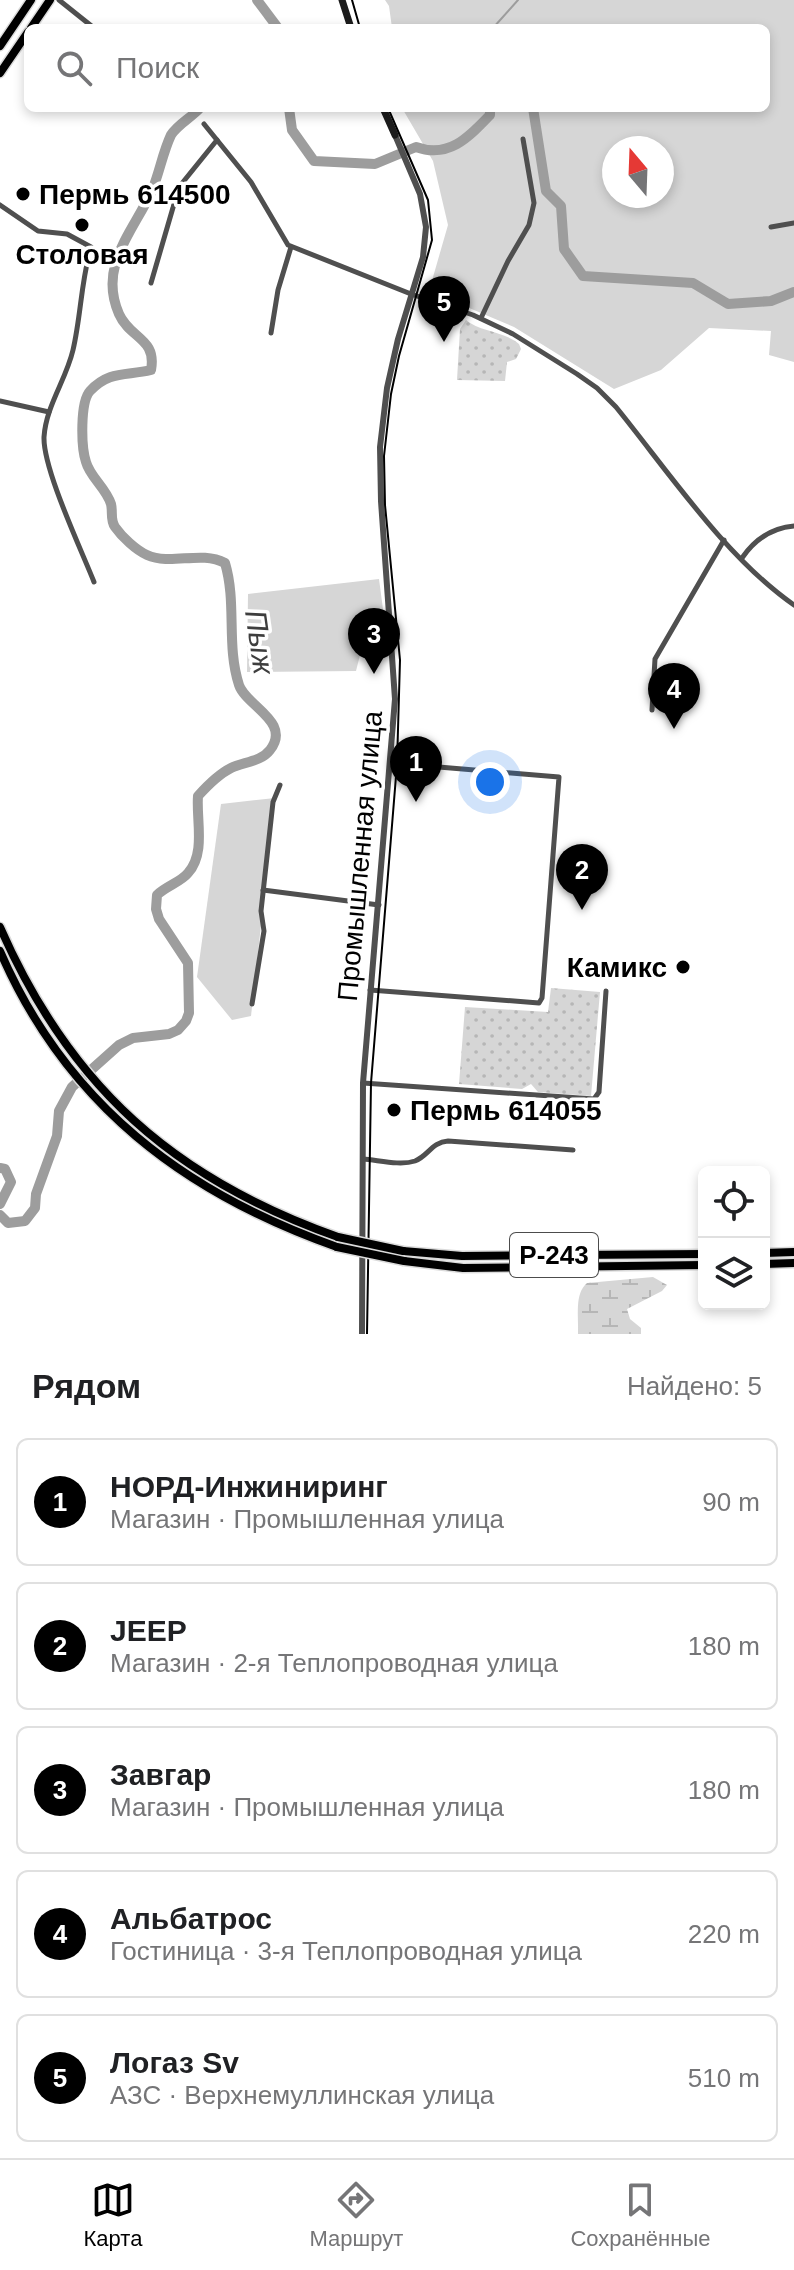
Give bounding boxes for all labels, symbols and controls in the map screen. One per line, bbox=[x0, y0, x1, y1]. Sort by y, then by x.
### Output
search box bbox=[24, 24, 770, 112]
icon: search bbox=[52, 46, 96, 90]
text: Поиск bbox=[116, 51, 199, 84]
north arrow bbox=[602, 136, 674, 208]
place label: Пермь 614500 bbox=[39, 179, 231, 210]
marker: Пермь 614500 bbox=[14, 185, 32, 203]
marker: Столовая bbox=[73, 216, 91, 234]
place label: Столовая bbox=[15, 239, 149, 270]
pin: 5 bbox=[418, 276, 470, 342]
water label: Пыж bbox=[239, 608, 281, 678]
pin: 3 bbox=[348, 608, 400, 674]
pin: 4 bbox=[648, 663, 700, 729]
street label: Промышленная улица bbox=[332, 709, 388, 1003]
pin: 1 bbox=[390, 736, 442, 802]
your location bbox=[470, 762, 510, 802]
pin: 2 bbox=[556, 844, 608, 910]
place label: Камикс bbox=[567, 952, 667, 983]
marker: Камикс bbox=[674, 958, 692, 976]
place label: Пермь 614055 bbox=[410, 1095, 602, 1126]
marker: Пермь 614055 bbox=[385, 1101, 403, 1119]
map controls bbox=[698, 1166, 770, 1310]
button: locate bbox=[698, 1166, 770, 1238]
road number: Р-243 bbox=[510, 1233, 598, 1277]
button: layers bbox=[698, 1238, 770, 1310]
text: Рядом bbox=[32, 1367, 141, 1405]
text: Найдено: 5 bbox=[627, 1371, 762, 1401]
text: НОРД-Инжиниринг bbox=[110, 1470, 388, 1503]
text: 1 bbox=[53, 1487, 67, 1517]
text: 90 m bbox=[702, 1487, 760, 1517]
text: Магазин · Промышленная улица bbox=[110, 1504, 504, 1534]
text: JEEP bbox=[110, 1614, 187, 1647]
text: 2 bbox=[53, 1631, 67, 1661]
text: 180 m bbox=[688, 1631, 760, 1661]
text: Магазин · 2-я Теплопроводная улица bbox=[110, 1648, 558, 1678]
text: Завгар bbox=[110, 1758, 211, 1791]
text: 3 bbox=[53, 1775, 67, 1805]
text: 180 m bbox=[688, 1775, 760, 1805]
text: Магазин · Промышленная улица bbox=[110, 1792, 504, 1822]
text: Альбатрос bbox=[110, 1902, 272, 1935]
text: 4 bbox=[53, 1919, 67, 1949]
text: 220 m bbox=[688, 1919, 760, 1949]
text: Гостиница · 3-я Теплопроводная улица bbox=[110, 1936, 582, 1966]
text: Логаз Sv bbox=[110, 2046, 239, 2079]
text: 5 bbox=[53, 2063, 67, 2093]
text: 510 m bbox=[688, 2063, 760, 2093]
text: АЗС · Верхнемуллинская улица bbox=[110, 2080, 494, 2110]
tab: Карта bbox=[84, 2178, 142, 2252]
tab: Маршрут bbox=[310, 2178, 403, 2252]
tab: Сохранённые bbox=[570, 2178, 710, 2252]

